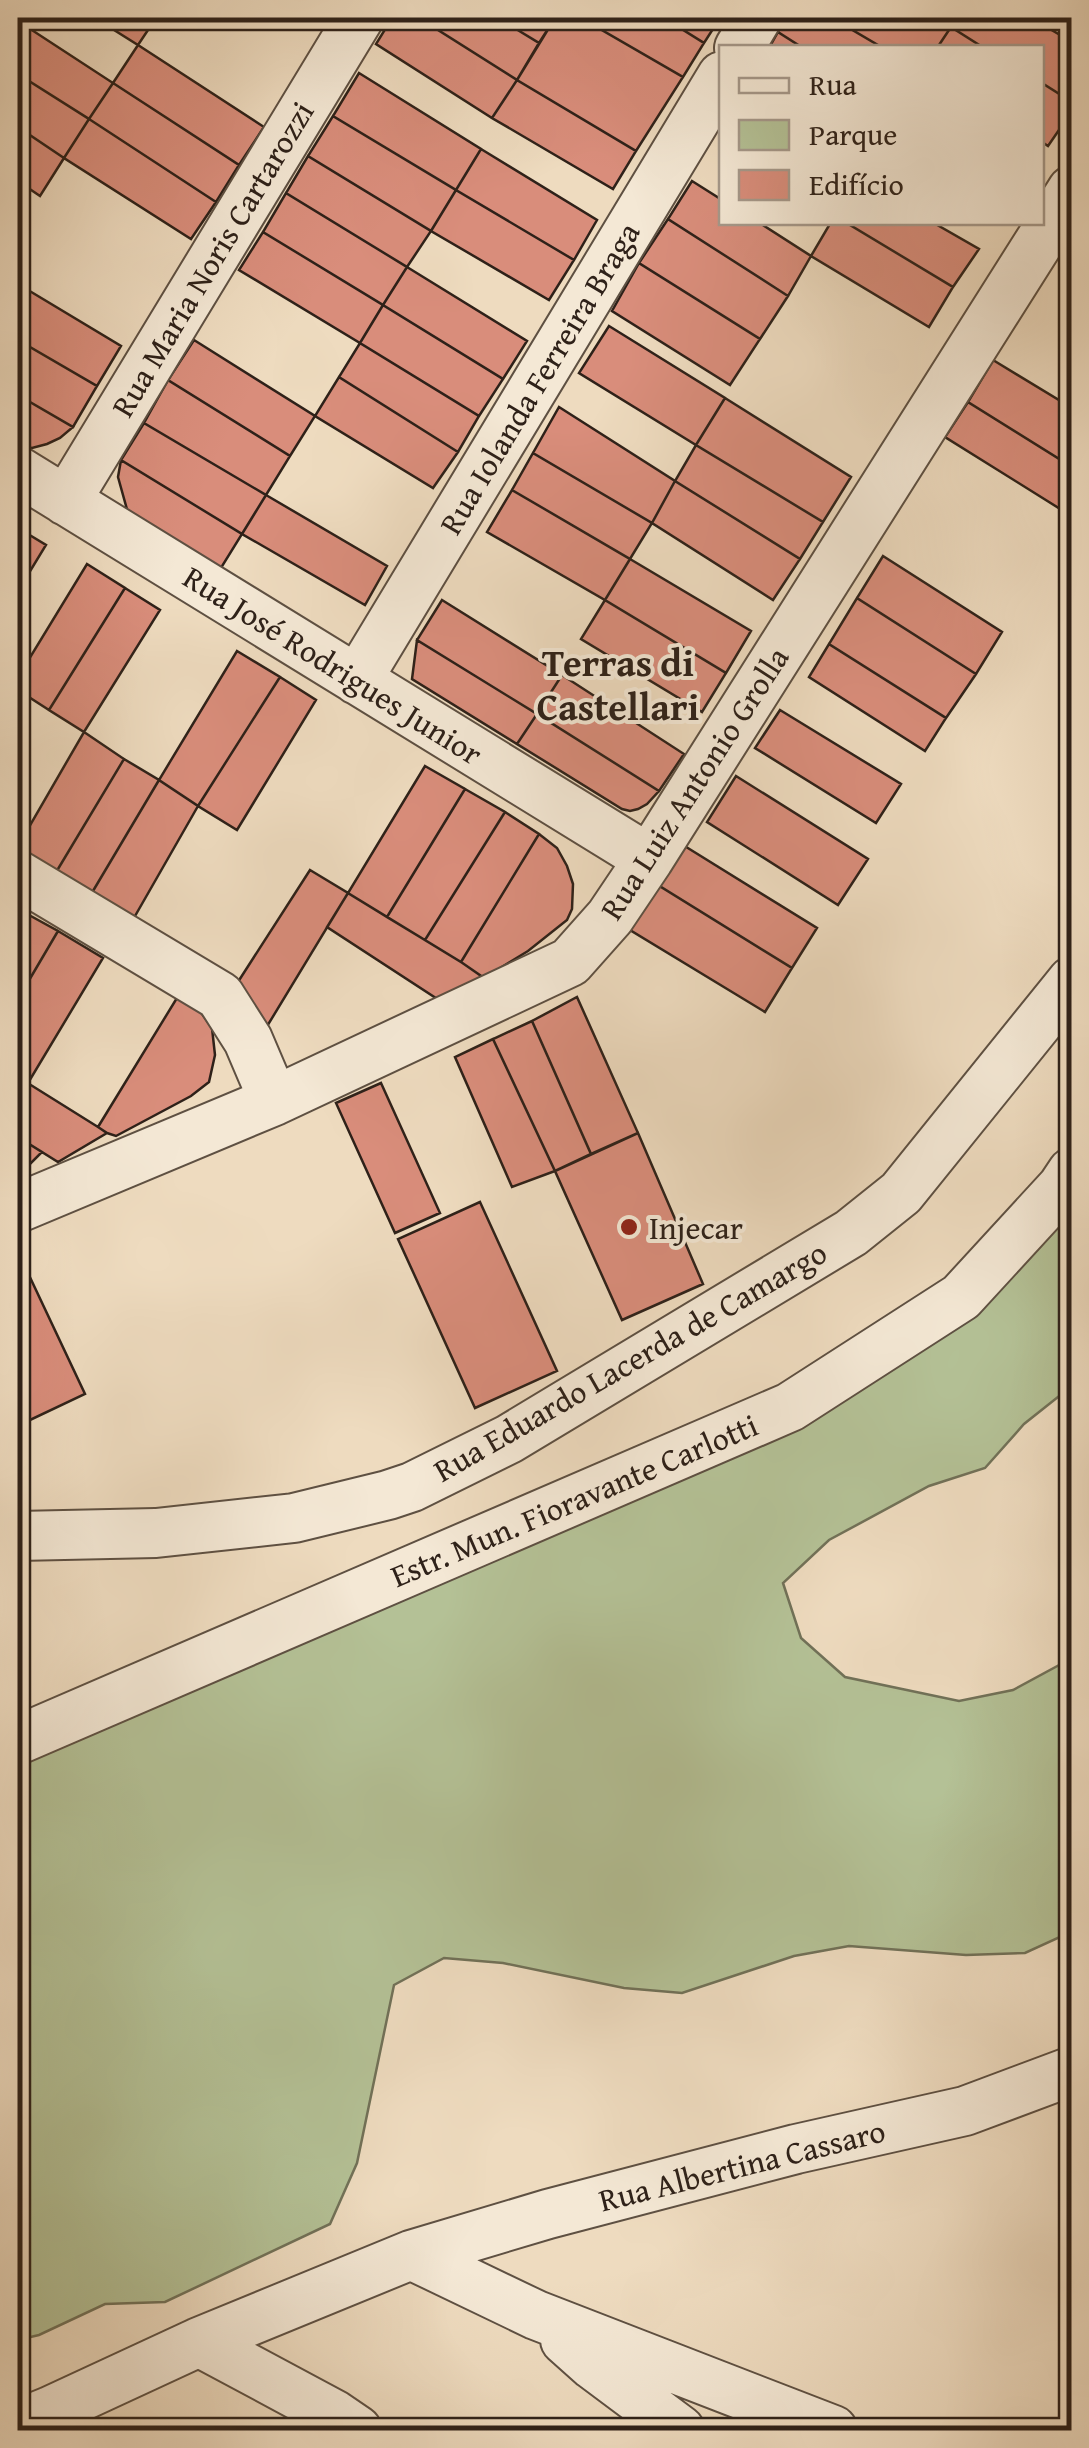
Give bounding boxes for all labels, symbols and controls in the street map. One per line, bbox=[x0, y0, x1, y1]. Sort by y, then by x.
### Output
legend bbox=[719, 45, 1044, 225]
text: Rua bbox=[809, 62, 857, 106]
street label: Rua Maria Noris Cartarozzi bbox=[99, 92, 325, 426]
text: Parque bbox=[809, 112, 897, 156]
text: Edifício bbox=[809, 162, 904, 206]
street label: Rua Iolanda Ferreira Braga bbox=[427, 213, 651, 543]
street label: Rua José Rodrigues Junior bbox=[174, 554, 492, 776]
district label: Terras di Castellari bbox=[537, 634, 699, 734]
street label: Rua Luiz Antonio Grolla bbox=[588, 637, 800, 929]
place label: Injecar bbox=[649, 1204, 743, 1251]
marker: Injecar bbox=[618, 1216, 640, 1238]
street label: Rua Eduardo Lacerda de Camargo bbox=[425, 1229, 835, 1493]
street label: Estr. Mun. Fioravante Carlotti bbox=[383, 1401, 765, 1599]
street label: Rua Albertina Cassaro bbox=[594, 2107, 890, 2223]

